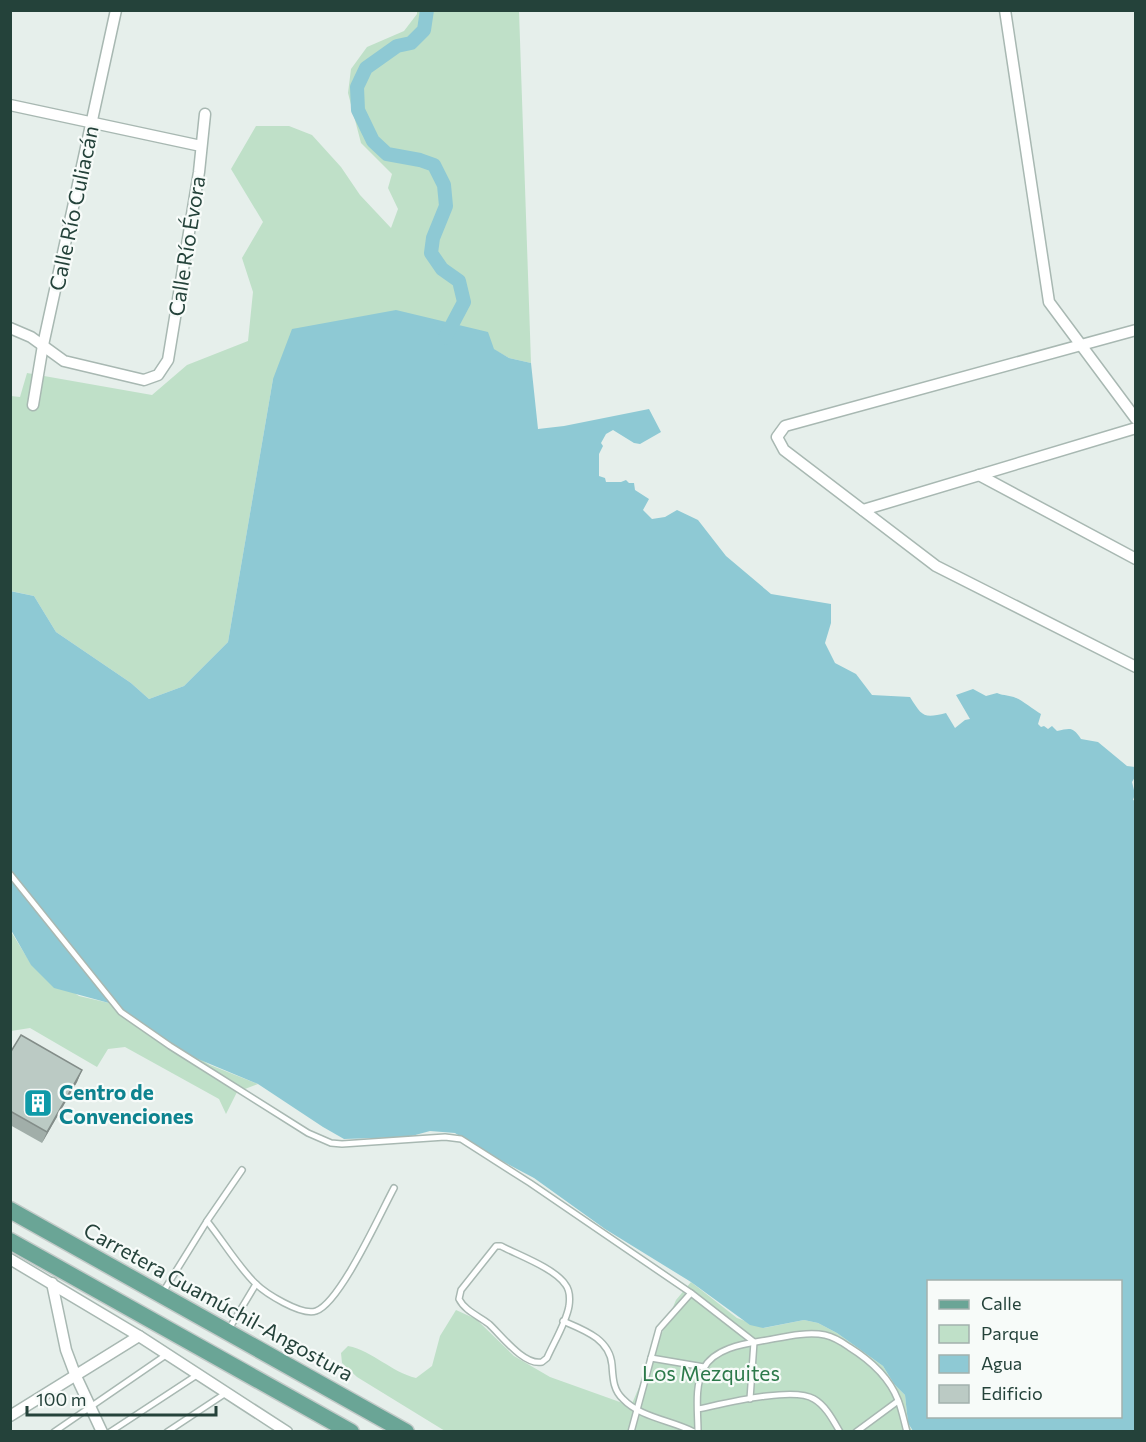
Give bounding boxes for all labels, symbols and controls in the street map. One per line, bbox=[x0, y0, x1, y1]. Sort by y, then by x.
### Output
street label: Calle Río Culiacán bbox=[43, 123, 103, 293]
street label: Calle Río Évora bbox=[163, 174, 209, 318]
place label: Centro de Convenciones bbox=[59, 1079, 194, 1128]
building icon: Centro de Convenciones bbox=[22, 1087, 54, 1119]
street label: Carretera Guamúchil-Angostura bbox=[80, 1216, 358, 1386]
legend bbox=[927, 1280, 1122, 1418]
text: Calle bbox=[981, 1292, 1021, 1314]
text: Parque bbox=[981, 1322, 1039, 1344]
text: Agua bbox=[981, 1352, 1022, 1374]
park label: Los Mezquites bbox=[642, 1360, 780, 1385]
scale bar bbox=[27, 1379, 216, 1417]
text: Edificio bbox=[981, 1382, 1043, 1404]
text: 100 m bbox=[36, 1388, 86, 1410]

